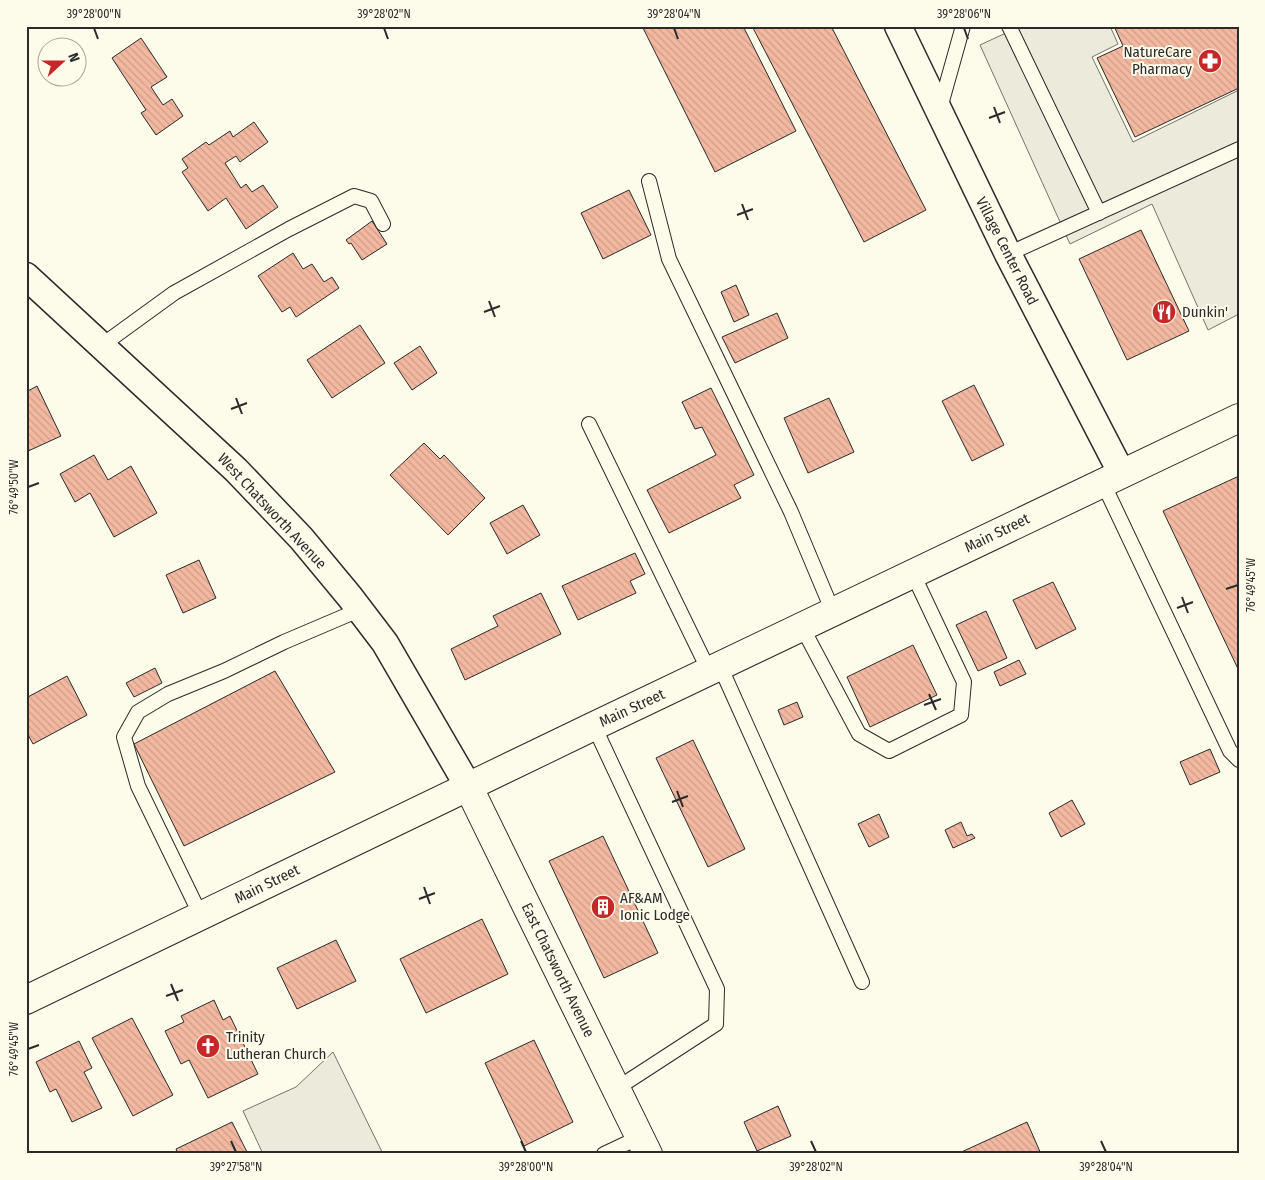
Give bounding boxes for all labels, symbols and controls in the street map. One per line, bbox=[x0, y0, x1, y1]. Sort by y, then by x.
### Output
text: 39°28'00"N bbox=[67, 7, 121, 21]
text: 39°28'02"N bbox=[357, 7, 411, 21]
text: 39°28'04"N bbox=[647, 7, 701, 21]
text: 39°28'06"N bbox=[937, 7, 991, 21]
north arrow bbox=[38, 38, 88, 88]
place label: NatureCare Pharmacy bbox=[1124, 43, 1192, 78]
pharmacy icon: NatureCare Pharmacy bbox=[1197, 48, 1223, 74]
text: N bbox=[64, 51, 83, 64]
street label: Village Center Road bbox=[972, 194, 1042, 308]
restaurant icon: Dunkin' bbox=[1151, 299, 1177, 325]
place label: Dunkin' bbox=[1182, 303, 1228, 321]
street label: West Chatsworth Avenue bbox=[214, 449, 330, 573]
text: 76°49'50"W bbox=[7, 459, 21, 515]
street label: Main Street bbox=[962, 510, 1033, 556]
text: 76°49'45"W bbox=[1244, 558, 1258, 612]
street label: Main Street bbox=[596, 685, 668, 731]
street label: Main Street bbox=[232, 861, 303, 907]
place label: AF&AM Ionic Lodge bbox=[620, 889, 690, 924]
building icon: AF&AM Ionic Lodge bbox=[590, 894, 616, 920]
street label: East Chatsworth Avenue bbox=[518, 900, 598, 1040]
text: 76°49'45"W bbox=[7, 1022, 21, 1076]
place label: Trinity Lutheran Church bbox=[226, 1028, 326, 1063]
church icon: Trinity Lutheran Church bbox=[195, 1033, 221, 1059]
text: 39°27'58"N bbox=[210, 1160, 262, 1174]
text: 39°28'00"N bbox=[499, 1160, 553, 1174]
text: 39°28'02"N bbox=[789, 1160, 843, 1174]
text: 39°28'04"N bbox=[1079, 1160, 1133, 1174]

